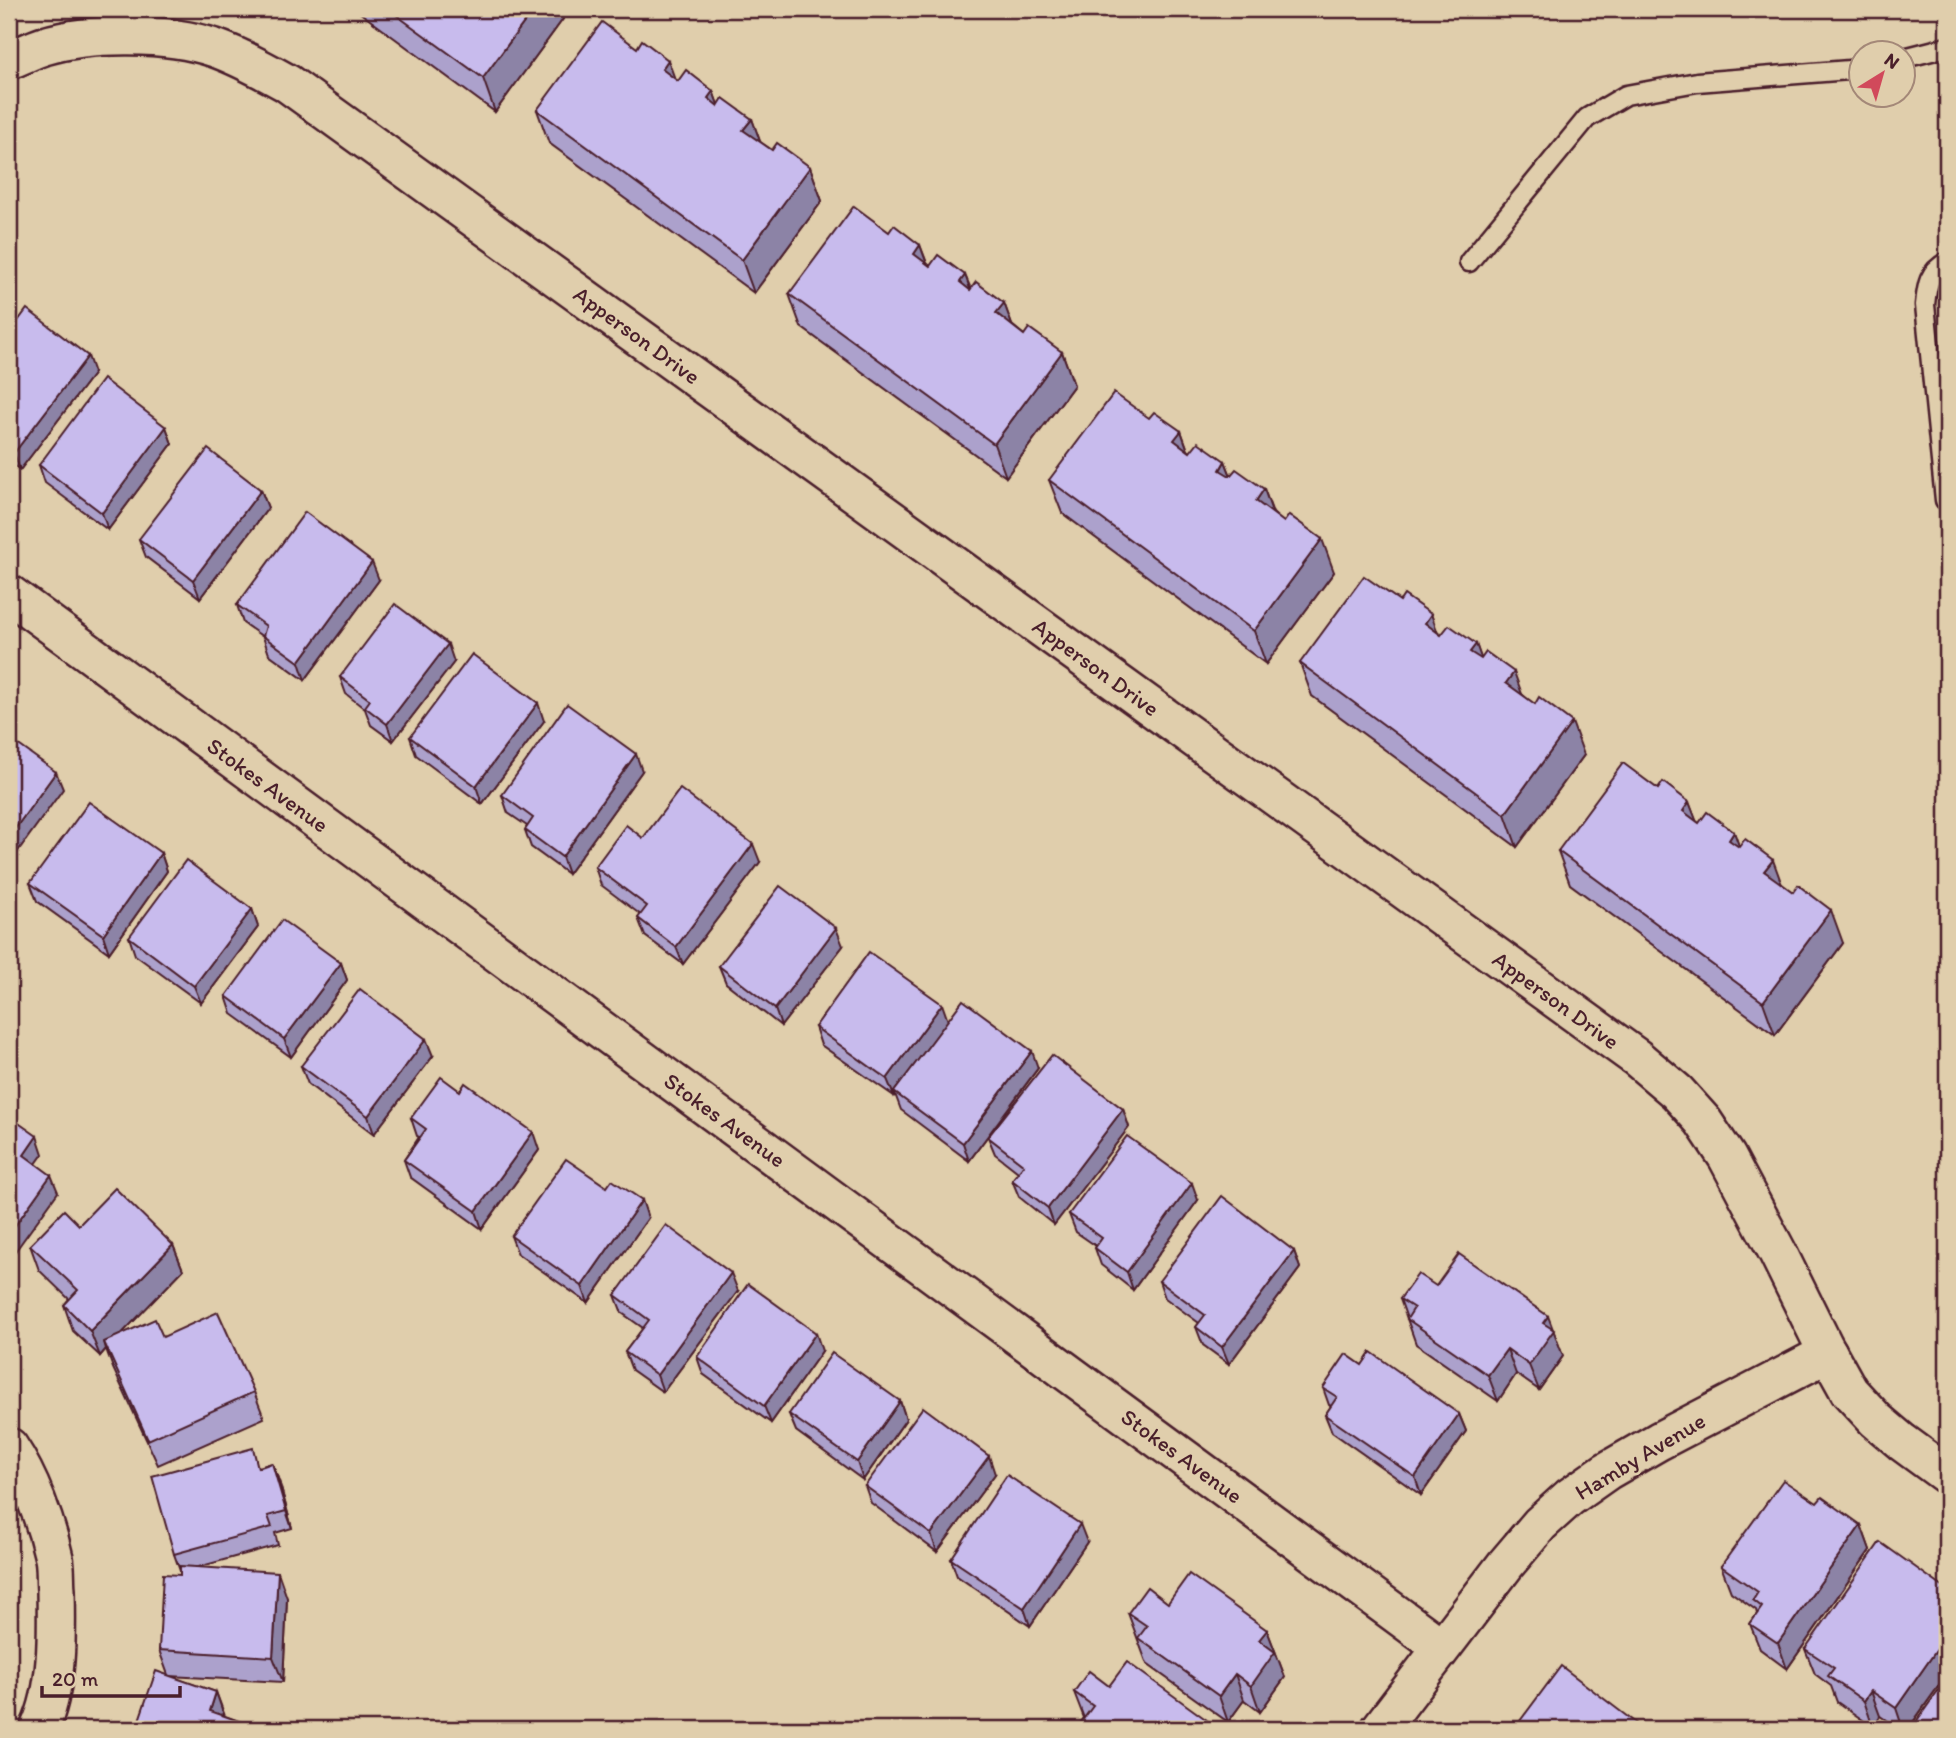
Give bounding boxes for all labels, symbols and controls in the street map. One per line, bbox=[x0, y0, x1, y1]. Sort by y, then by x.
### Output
north arrow bbox=[1848, 38, 1918, 108]
text: N bbox=[1880, 48, 1904, 74]
street label: Apperson Drive bbox=[568, 280, 706, 390]
street label: Apperson Drive bbox=[1027, 612, 1165, 722]
street label: Stokes Avenue bbox=[202, 731, 334, 839]
street label: Apperson Drive bbox=[1487, 945, 1625, 1055]
street label: Stokes Avenue bbox=[659, 1066, 791, 1174]
street label: Stokes Avenue bbox=[1116, 1402, 1248, 1510]
street label: Hamby Avenue bbox=[1570, 1406, 1710, 1506]
scale bar bbox=[42, 1654, 180, 1698]
text: 20 m bbox=[52, 1666, 99, 1691]

